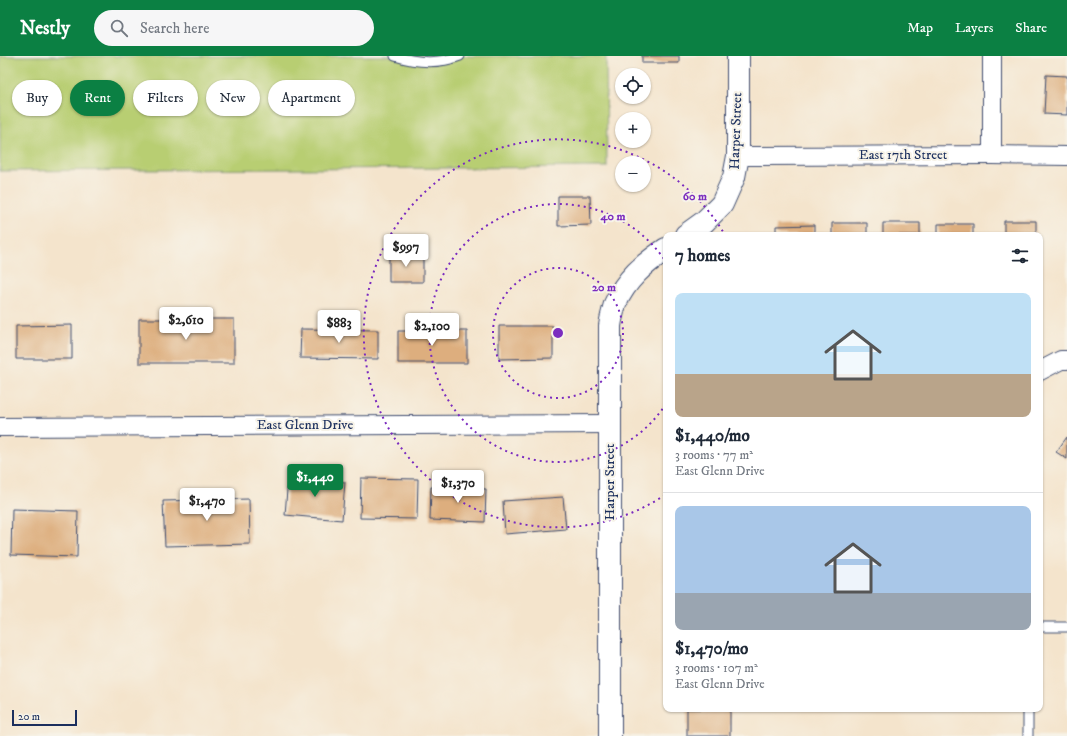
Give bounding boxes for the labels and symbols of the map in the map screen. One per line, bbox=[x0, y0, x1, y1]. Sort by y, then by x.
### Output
street label: Harper Street bbox=[726, 92, 746, 170]
street label: East 17th Street bbox=[859, 146, 948, 164]
text: 60 m bbox=[683, 189, 707, 204]
text: 40 m bbox=[600, 209, 625, 224]
pin: $997 bbox=[382, 234, 430, 268]
text: 20 m bbox=[592, 280, 616, 295]
pin: $2,610 bbox=[153, 307, 219, 341]
pin: $883 bbox=[315, 310, 363, 344]
pin: $2,100 bbox=[399, 313, 465, 347]
centre of rings bbox=[551, 326, 565, 340]
street label: East Glenn Drive bbox=[257, 416, 353, 434]
street label: Harper Street bbox=[601, 443, 619, 521]
pin: $1,440 bbox=[282, 464, 348, 498]
pin: $1,370 bbox=[425, 470, 491, 504]
pin: $1,470 bbox=[174, 488, 240, 522]
scale bar bbox=[12, 708, 77, 727]

